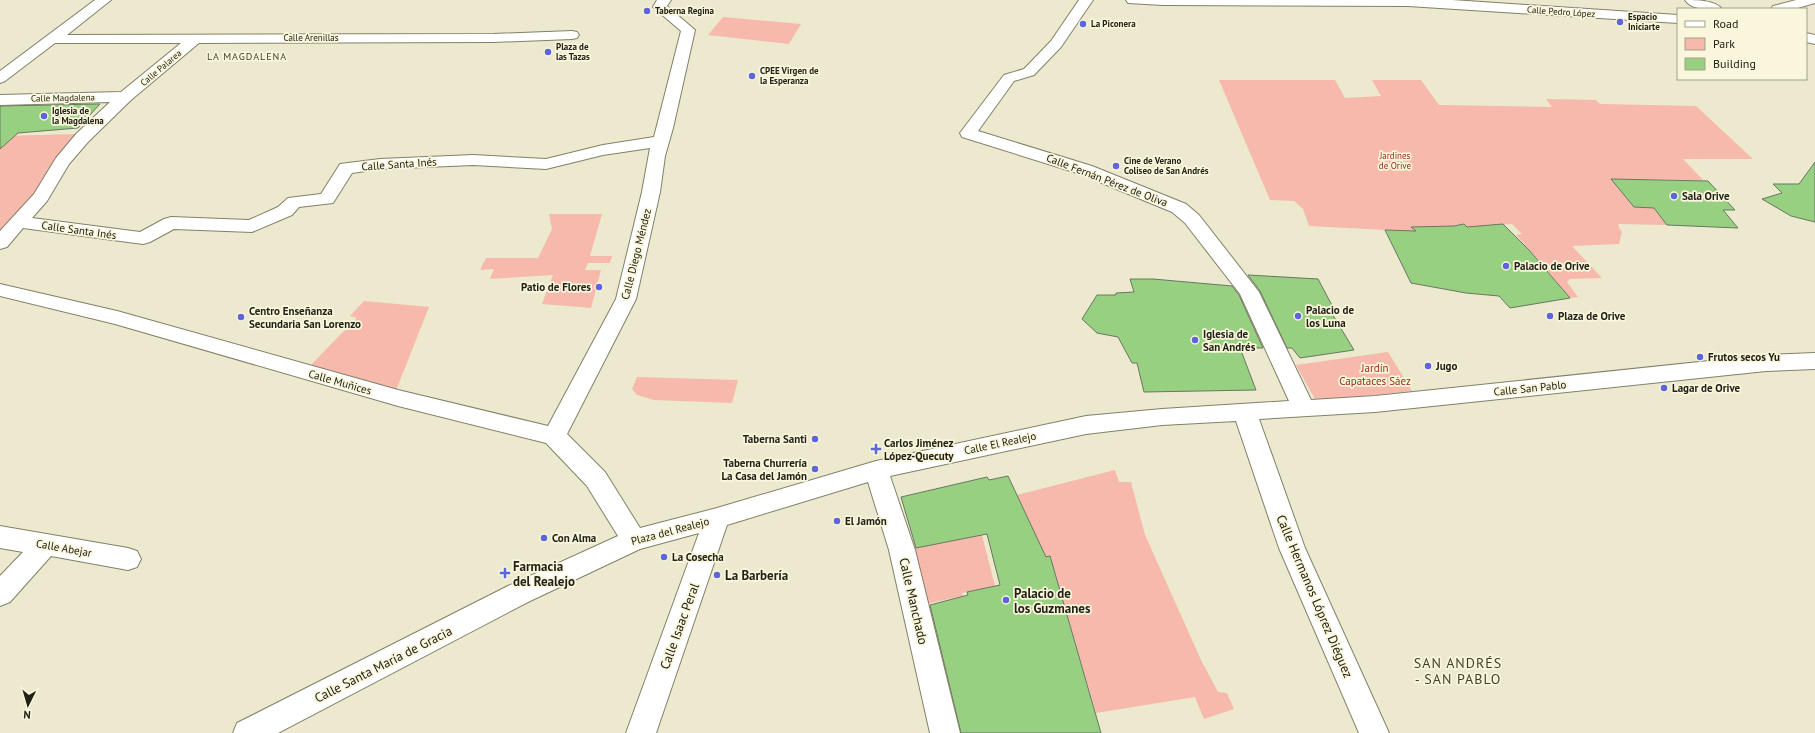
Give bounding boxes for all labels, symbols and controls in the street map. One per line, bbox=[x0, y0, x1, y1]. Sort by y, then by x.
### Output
street label: Calle Pedro López bbox=[1527, 4, 1596, 19]
place label: Taberna Regina bbox=[655, 5, 714, 16]
marker: Taberna Regina bbox=[642, 6, 652, 16]
legend bbox=[1677, 8, 1807, 80]
place label: Espacio Iniciarte bbox=[1628, 11, 1660, 32]
text: Road bbox=[1713, 16, 1738, 31]
marker: Espacio Iniciarte bbox=[1615, 17, 1625, 27]
place label: La Piconera bbox=[1091, 18, 1136, 29]
marker: La Piconera bbox=[1078, 19, 1088, 29]
street label: Calle Arenillas bbox=[283, 32, 339, 43]
text: Park bbox=[1713, 36, 1735, 51]
place label: Plaza de las Tazas bbox=[556, 41, 590, 62]
street label: Calle Palarea bbox=[138, 47, 183, 88]
marker: Plaza de las Tazas bbox=[543, 47, 553, 57]
district label: LA MAGDALENA bbox=[207, 50, 287, 63]
text: Building bbox=[1713, 56, 1756, 71]
place label: CPEE Virgen de la Esperanza bbox=[760, 65, 819, 86]
marker: CPEE Virgen de la Esperanza bbox=[747, 71, 757, 81]
street label: Calle Magdalena bbox=[31, 91, 95, 104]
place label: Iglesia de la Magdalena bbox=[52, 105, 104, 126]
marker: Iglesia de la Magdalena bbox=[39, 111, 49, 121]
street label: Calle Fernán Pérez de Oliva bbox=[1044, 150, 1170, 210]
park label: Jardines de Orive bbox=[1379, 150, 1412, 171]
street label: Calle Santa Inés bbox=[361, 154, 437, 174]
place label: Cine de Verano Coliseo de San Andrés bbox=[1124, 155, 1209, 176]
marker: Cine de Verano Coliseo de San Andrés bbox=[1111, 161, 1121, 171]
place label: Sala Orive bbox=[1682, 189, 1730, 203]
marker: Sala Orive bbox=[1669, 191, 1679, 201]
street label: Calle Diego Méndez bbox=[618, 207, 654, 301]
street label: Calle Santa Inés bbox=[41, 218, 118, 242]
place label: Palacio de Orive bbox=[1514, 259, 1590, 273]
marker: Palacio de Orive bbox=[1501, 261, 1511, 271]
place label: Patio de Flores bbox=[521, 280, 591, 294]
marker: Patio de Flores bbox=[594, 282, 604, 292]
place label: Palacio de los Luna bbox=[1306, 303, 1354, 330]
place label: Centro Enseñanza Secundaria San Lorenzo bbox=[249, 304, 361, 331]
place label: Plaza de Orive bbox=[1558, 309, 1626, 323]
marker: Palacio de los Luna bbox=[1293, 311, 1303, 321]
marker: Plaza de Orive bbox=[1545, 311, 1555, 321]
marker: Centro Enseñanza Secundaria San Lorenzo bbox=[236, 312, 246, 322]
place label: Iglesia de San Andrés bbox=[1203, 327, 1256, 354]
marker: Iglesia de San Andrés bbox=[1190, 335, 1200, 345]
place label: Frutos secos Yu bbox=[1708, 350, 1780, 364]
marker: Frutos secos Yu bbox=[1695, 352, 1705, 362]
place label: Jugo bbox=[1435, 359, 1457, 373]
park label: Jardín Capataces Sáez bbox=[1339, 361, 1411, 388]
marker: Jugo bbox=[1423, 361, 1433, 371]
street label: Calle Muñices bbox=[307, 366, 374, 398]
street label: Calle San Pablo bbox=[1493, 377, 1567, 399]
place label: Lagar de Orive bbox=[1672, 381, 1741, 395]
marker: Lagar de Orive bbox=[1659, 383, 1669, 393]
street label: Calle El Realejo bbox=[963, 429, 1037, 457]
place label: Taberna Santi bbox=[743, 432, 807, 446]
marker: Taberna Santi bbox=[810, 434, 820, 444]
place label: Carlos Jiménez López-Quecuty bbox=[884, 436, 954, 463]
marker: Carlos Jiménez López-Quecuty bbox=[871, 444, 881, 454]
place label: Taberna Churrería La Casa del Jamón bbox=[721, 456, 807, 483]
marker: Taberna Churrería La Casa del Jamón bbox=[810, 464, 820, 474]
street label: Calle Hermanos Lóprez Diéguez bbox=[1272, 512, 1357, 680]
street label: Plaza del Realejo bbox=[629, 514, 711, 548]
place label: El Jamón bbox=[845, 514, 887, 528]
marker: El Jamón bbox=[832, 516, 842, 526]
place label: Con Alma bbox=[552, 531, 596, 545]
marker: Con Alma bbox=[539, 533, 549, 543]
street label: Calle Abejar bbox=[35, 536, 93, 560]
place label: La Cosecha bbox=[672, 550, 724, 564]
marker: La Cosecha bbox=[659, 552, 669, 562]
street label: Calle Manchado bbox=[895, 556, 932, 646]
place label: Farmacia del Realejo bbox=[513, 558, 575, 590]
place label: La Barbería bbox=[725, 567, 788, 584]
marker: Farmacia del Realejo bbox=[500, 568, 510, 578]
marker: La Barbería bbox=[712, 570, 722, 580]
street label: Calle Isaac Peral bbox=[656, 581, 703, 672]
place label: Palacio de los Guzmanes bbox=[1014, 585, 1091, 617]
marker: Palacio de los Guzmanes bbox=[1001, 595, 1011, 605]
street label: Calle Santa María de Gracia bbox=[311, 622, 455, 707]
district label: SAN ANDRÉS - SAN PABLO bbox=[1414, 654, 1502, 688]
north arrow bbox=[8, 685, 48, 725]
text: N bbox=[23, 708, 31, 722]

